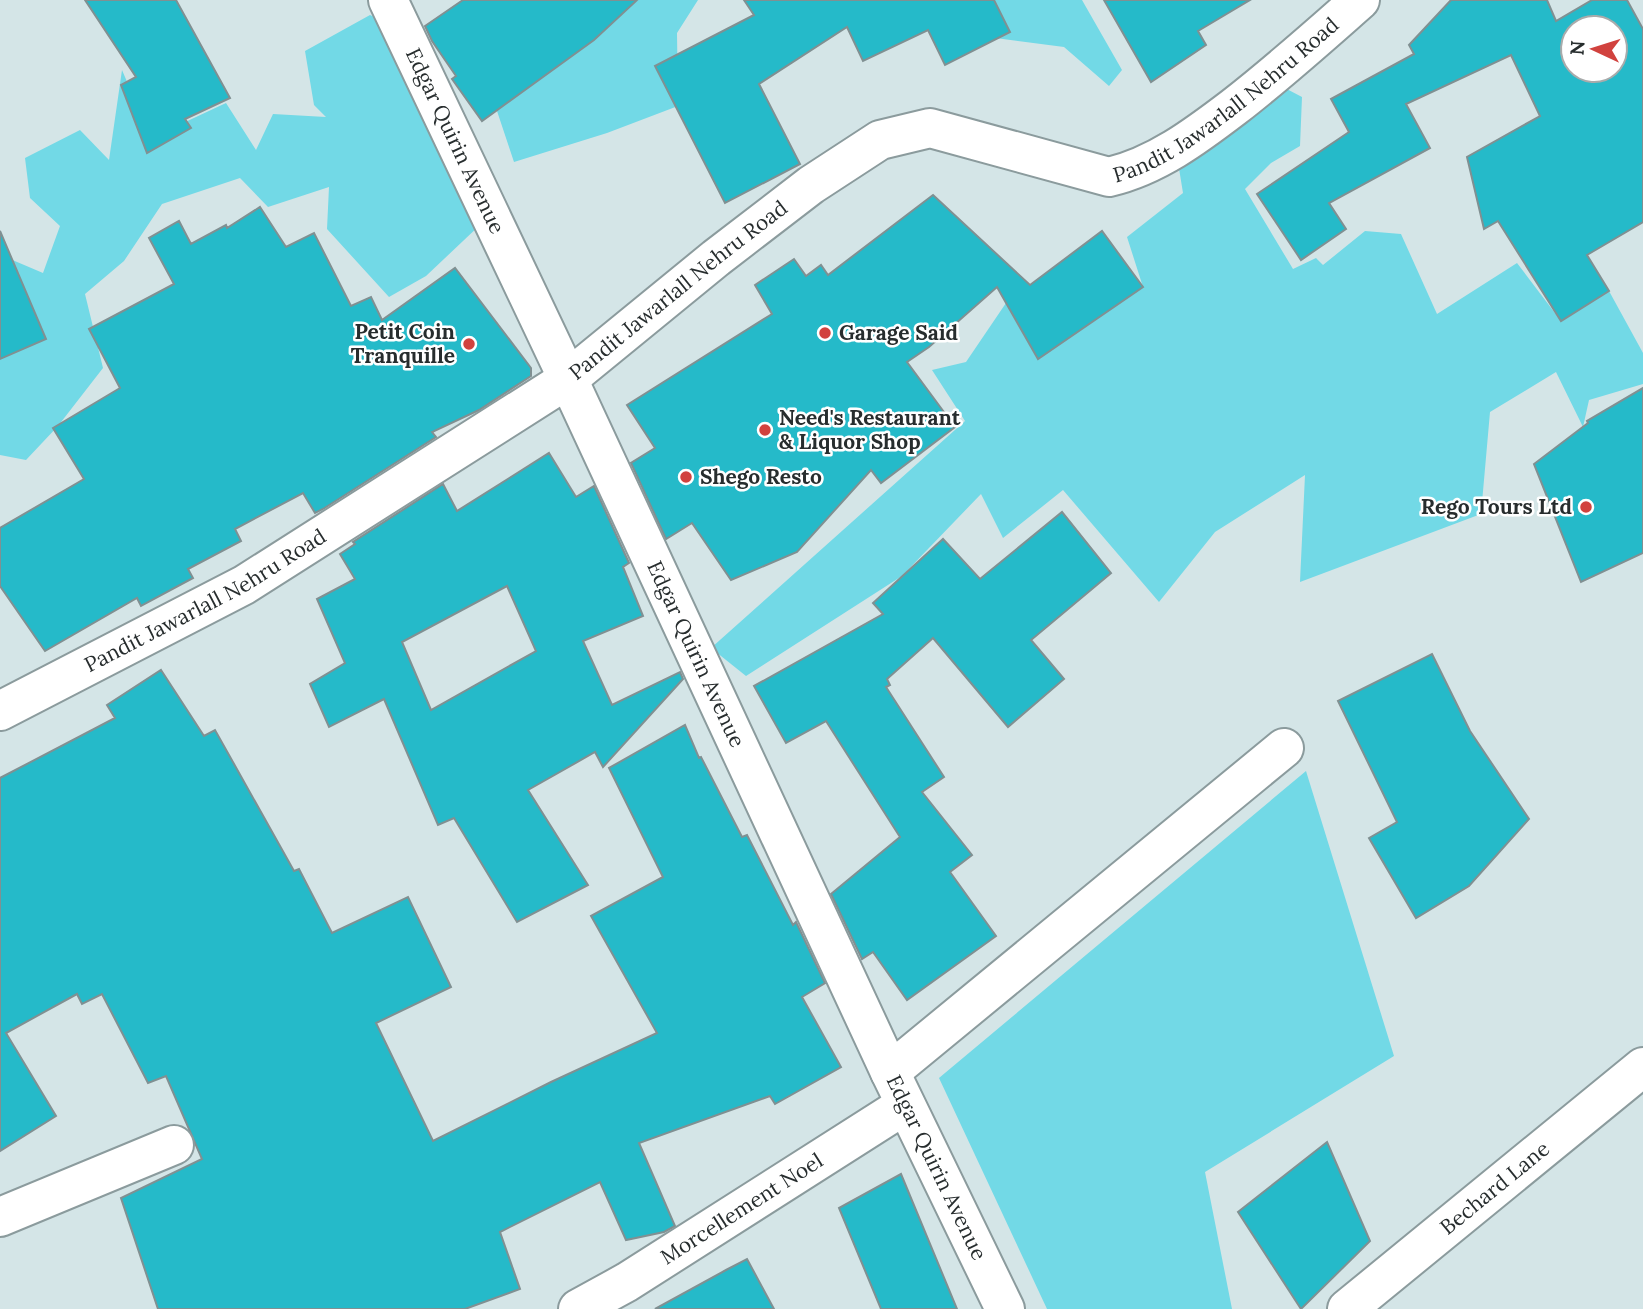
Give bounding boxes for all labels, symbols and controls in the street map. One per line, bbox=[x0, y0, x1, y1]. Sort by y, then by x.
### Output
street label: Pandit Jawarlall Nehru Road bbox=[1110, 11, 1344, 188]
north arrow bbox=[1559, 14, 1629, 84]
text: N bbox=[1565, 39, 1590, 56]
street label: Edgar Quirin Avenue bbox=[400, 43, 511, 238]
street label: Pandit Jawarlall Nehru Road bbox=[563, 194, 793, 386]
place label: Petit Coin Tranquille bbox=[351, 318, 455, 369]
place label: Garage Said bbox=[839, 319, 958, 346]
marker: Garage Said bbox=[817, 325, 833, 341]
marker: Petit Coin Tranquille bbox=[461, 336, 477, 352]
place label: Need's Restaurant & Liquor Shop bbox=[779, 404, 961, 455]
marker: Need's Restaurant & Liquor Shop bbox=[757, 422, 773, 438]
place label: Shego Resto bbox=[700, 463, 822, 490]
marker: Shego Resto bbox=[678, 469, 694, 485]
place label: Rego Tours Ltd bbox=[1421, 493, 1572, 520]
marker: Rego Tours Ltd bbox=[1578, 499, 1594, 515]
street label: Pandit Jawarlall Nehru Road bbox=[80, 522, 331, 678]
street label: Edgar Quirin Avenue bbox=[641, 556, 751, 751]
street label: Edgar Quirin Avenue bbox=[881, 1070, 993, 1264]
street label: Bechard Lane bbox=[1434, 1135, 1555, 1240]
street label: Morcellement Noel bbox=[655, 1147, 828, 1270]

